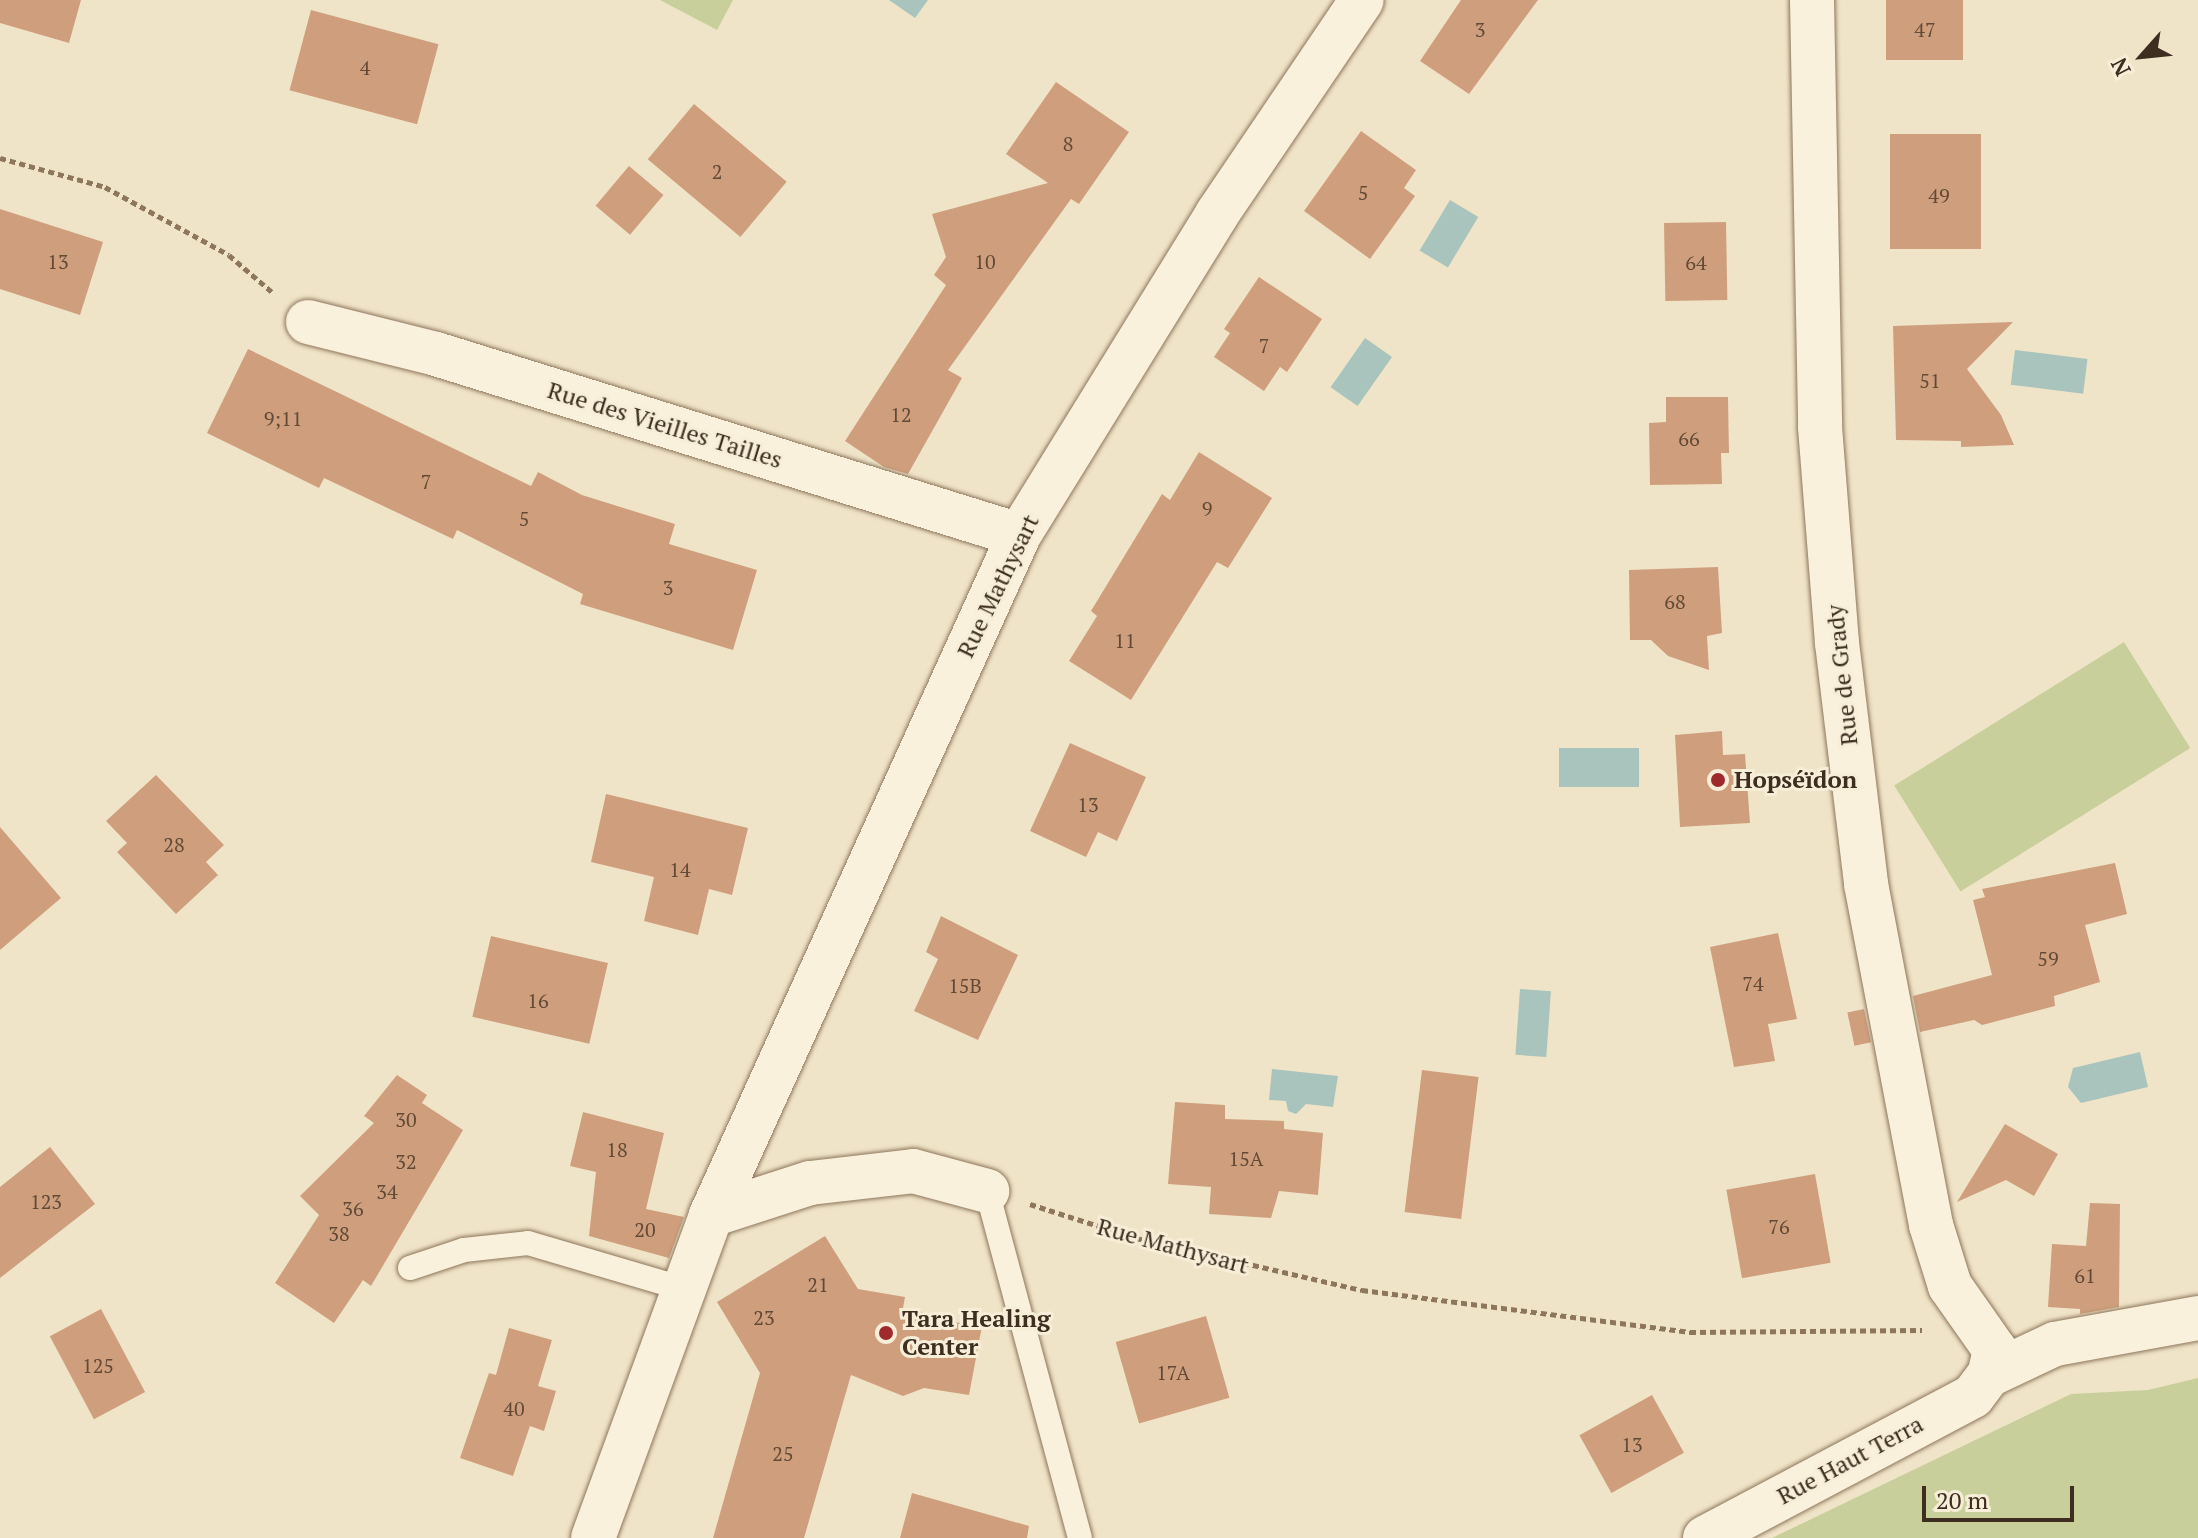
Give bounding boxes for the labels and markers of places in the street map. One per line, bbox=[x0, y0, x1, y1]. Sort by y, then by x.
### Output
place label: Hopséïdon bbox=[1734, 766, 1857, 794]
marker: Hopséïdon bbox=[1709, 771, 1727, 789]
place label: Tara Healing Center bbox=[902, 1305, 1050, 1361]
marker: Tara Healing Center bbox=[877, 1324, 895, 1342]

